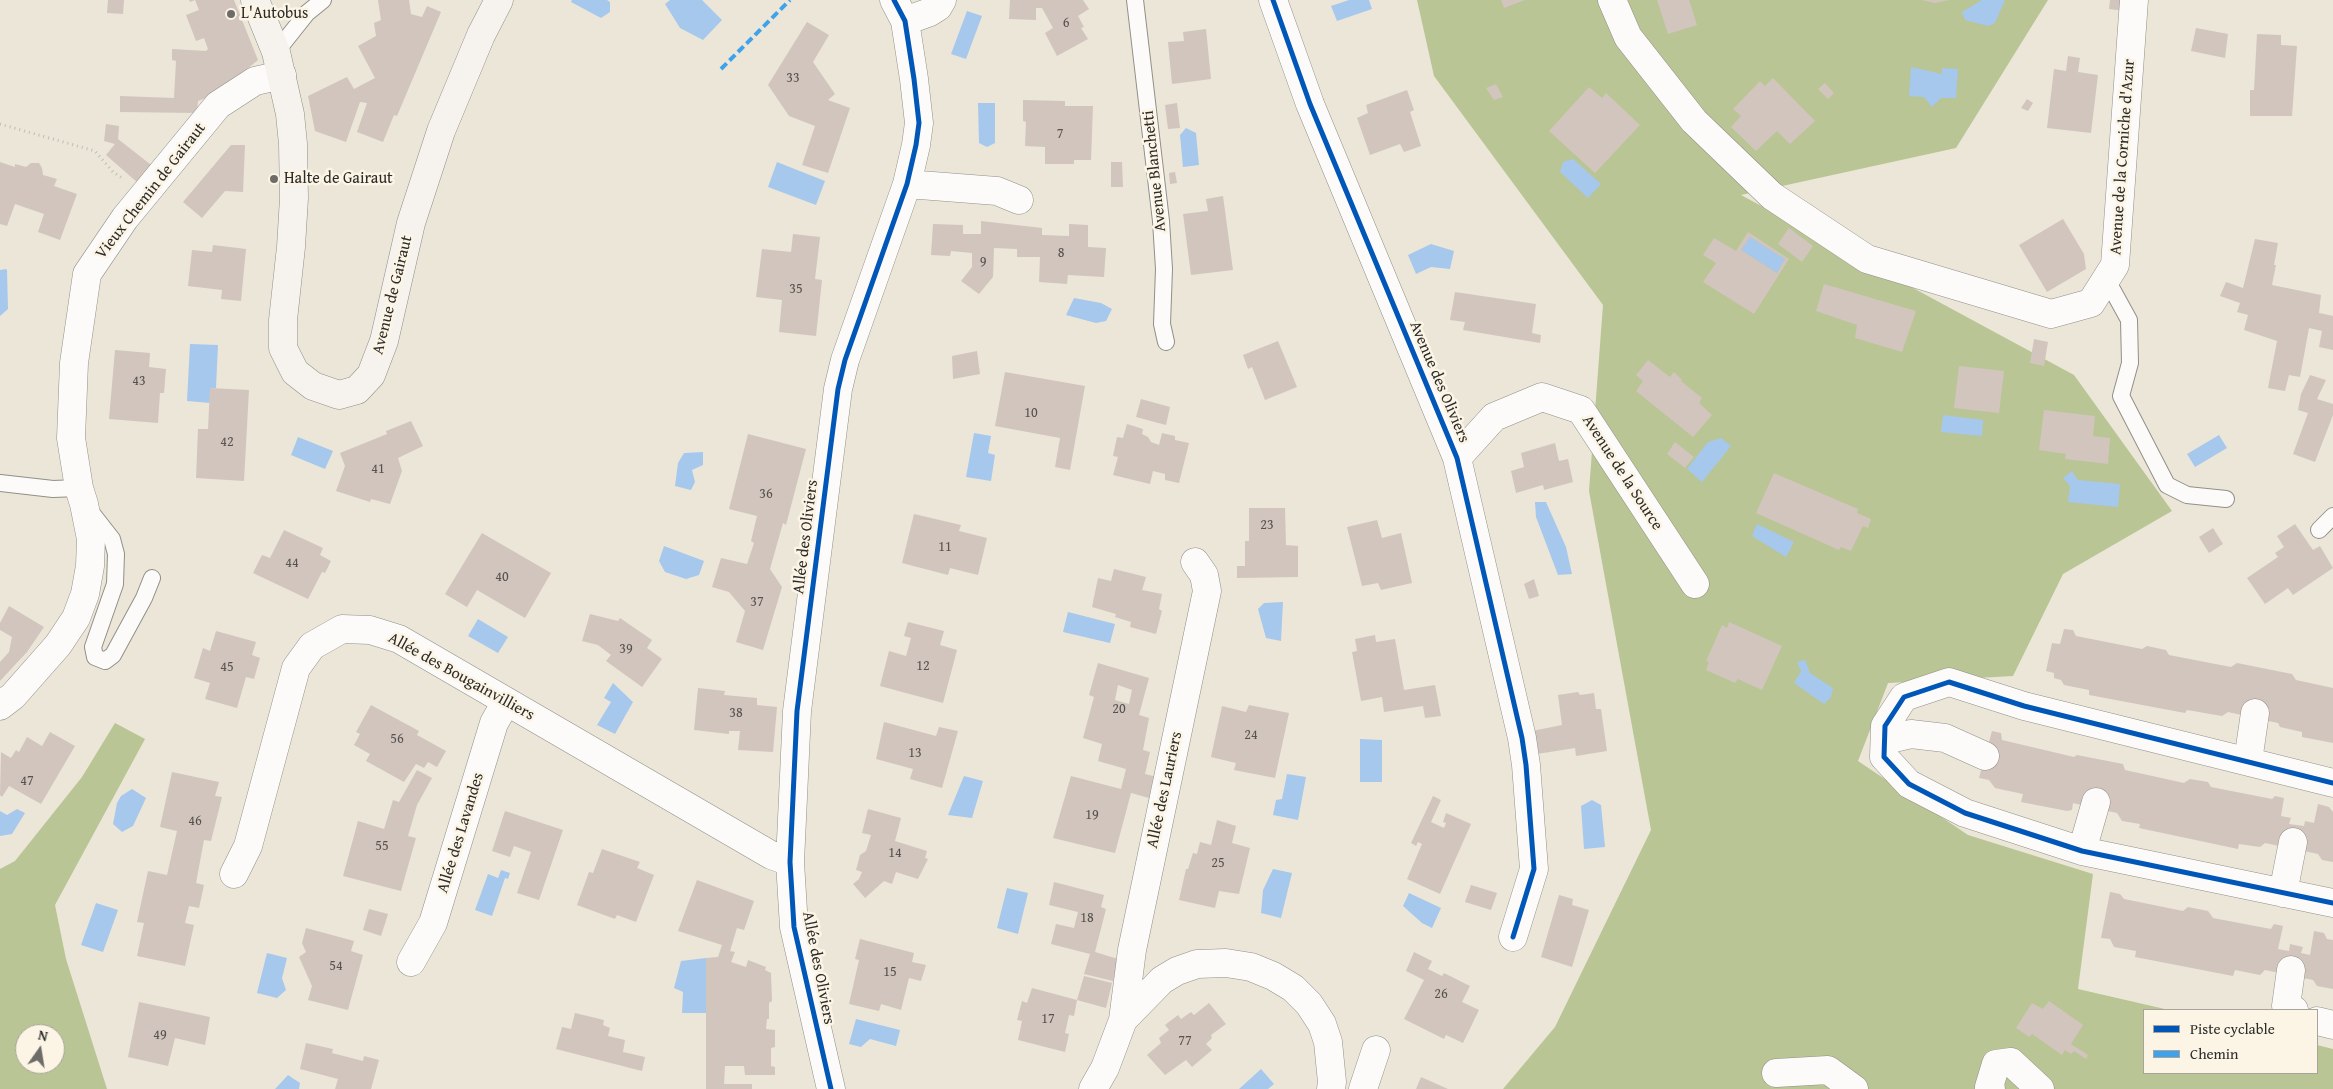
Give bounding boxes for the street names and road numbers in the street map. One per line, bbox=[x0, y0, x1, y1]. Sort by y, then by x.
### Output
street label: Avenue de la Corniche d'Azur bbox=[2107, 58, 2139, 256]
street label: Avenue Blanchetti bbox=[1139, 109, 1171, 233]
street label: Vieux Chemin de Gairaut bbox=[92, 119, 210, 263]
street label: Avenue de Gairaut bbox=[369, 233, 417, 357]
street label: Avenue des Oliviers bbox=[1405, 318, 1473, 446]
street label: Avenue de la Source bbox=[1578, 412, 1666, 534]
street label: Allée des Oliviers bbox=[789, 479, 823, 595]
street label: Allée des Bougainvilliers bbox=[384, 629, 538, 725]
street label: Allée des Lauriers bbox=[1143, 730, 1187, 850]
street label: Allée des Lavandes bbox=[434, 770, 488, 896]
street label: Allée des Oliviers bbox=[798, 910, 838, 1026]

